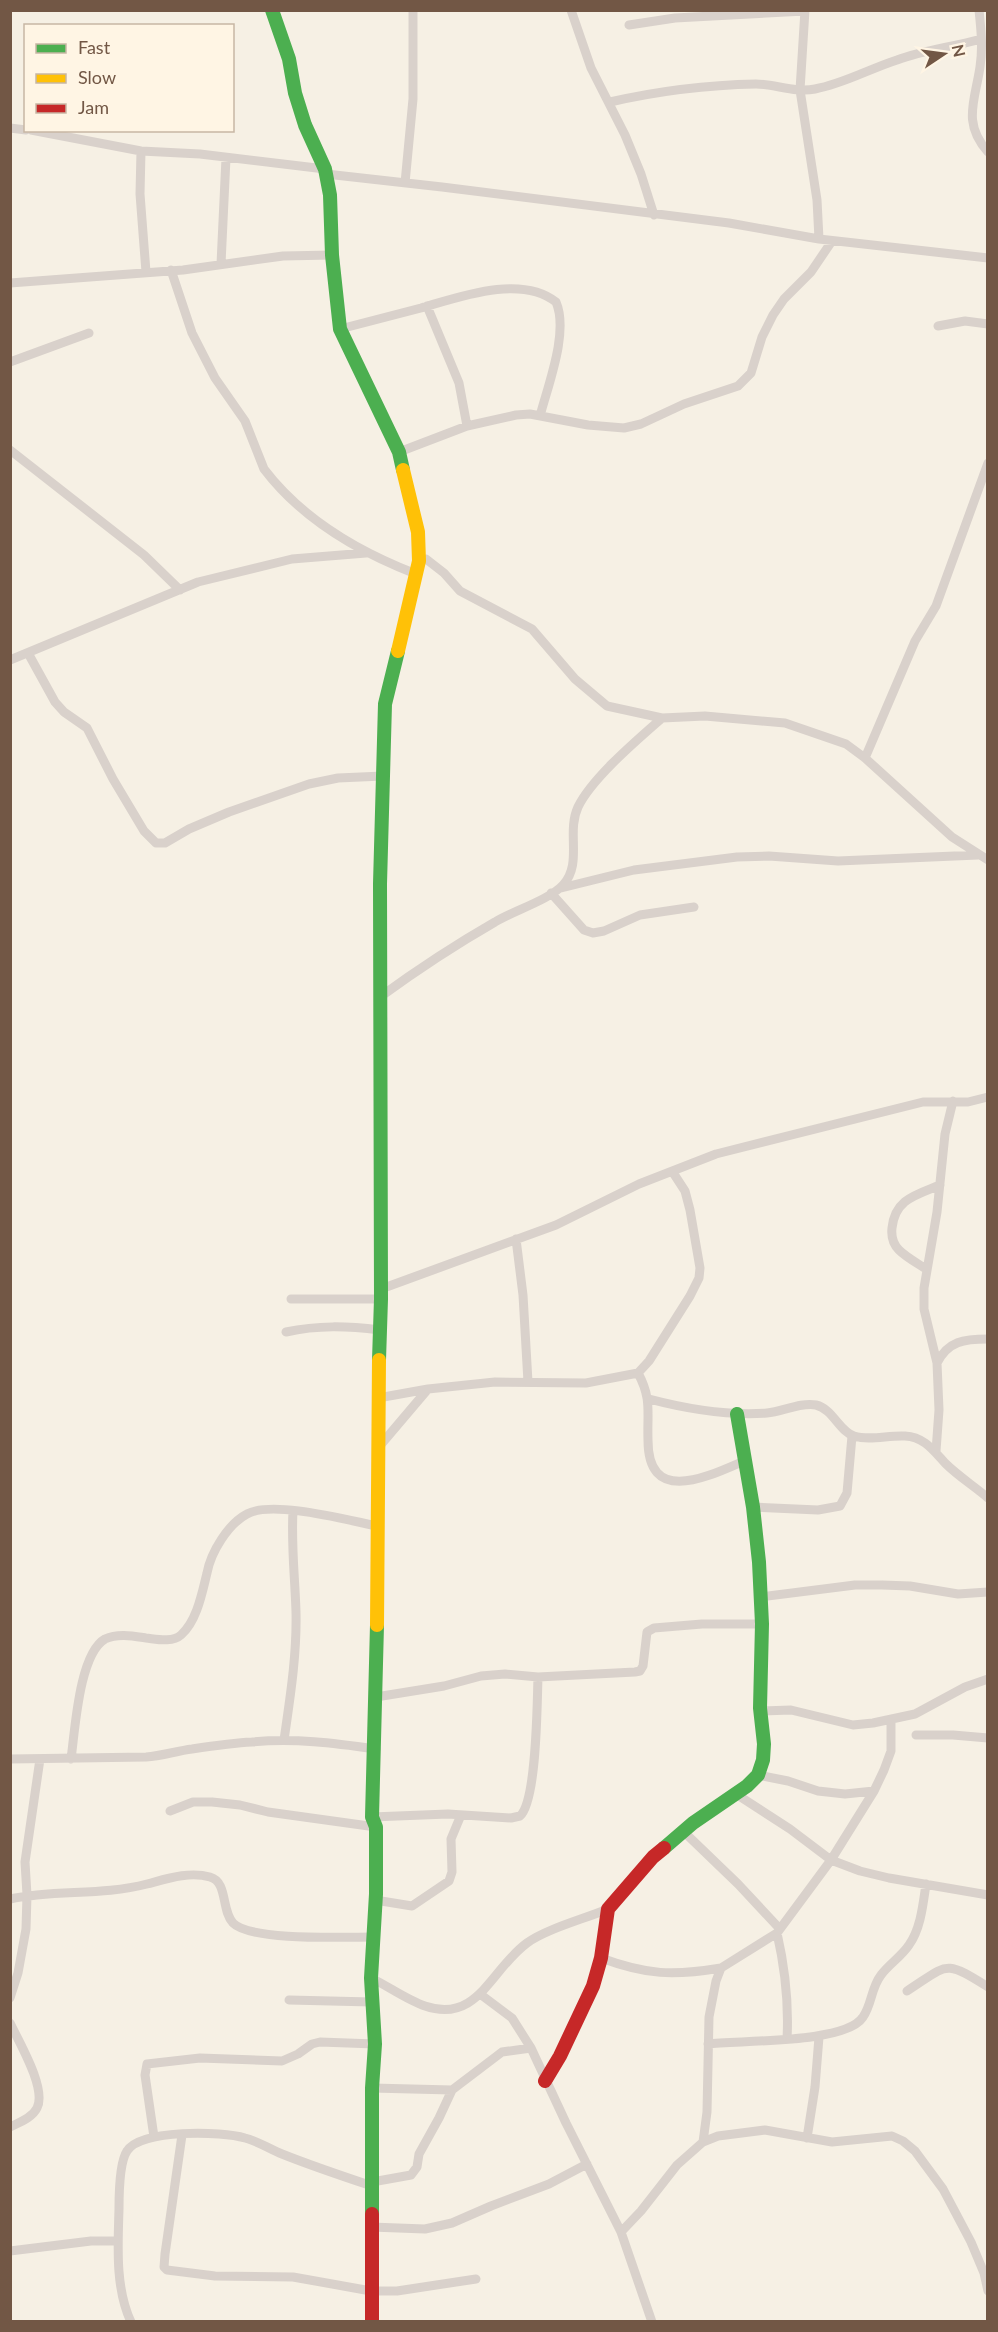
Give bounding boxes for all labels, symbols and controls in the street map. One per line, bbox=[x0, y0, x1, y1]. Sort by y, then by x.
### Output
legend bbox=[24, 24, 234, 132]
north arrow bbox=[914, 24, 974, 84]
text: Fast bbox=[78, 36, 111, 58]
text: N bbox=[948, 42, 970, 59]
text: Slow bbox=[78, 66, 116, 88]
text: Jam bbox=[78, 96, 109, 118]

